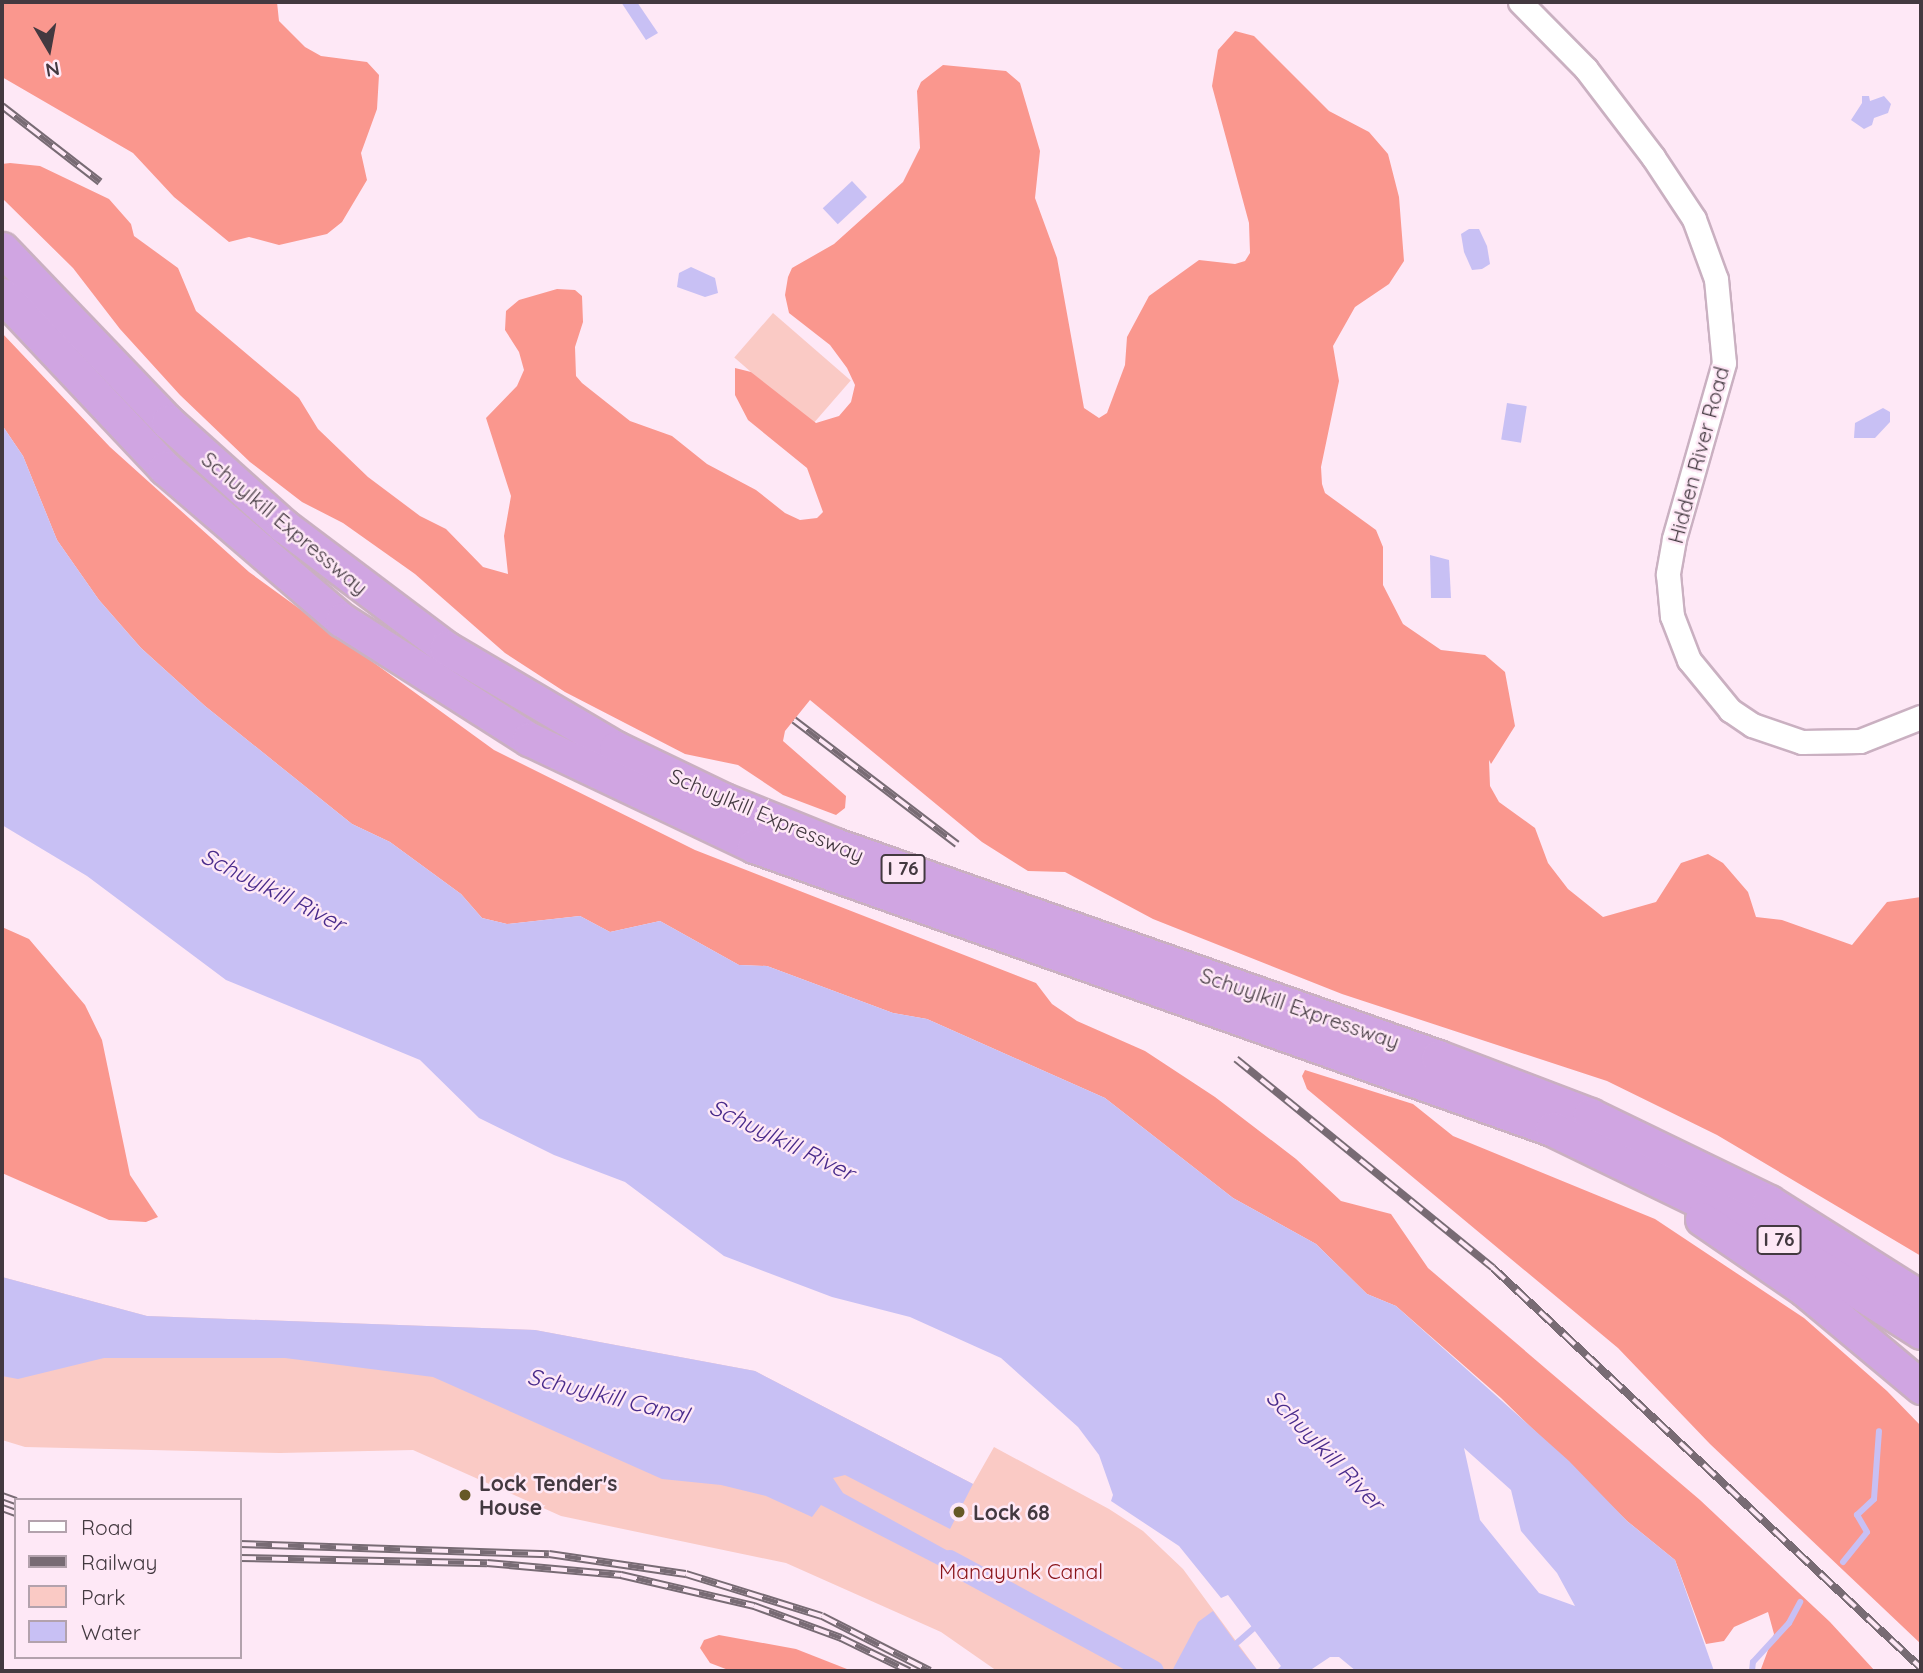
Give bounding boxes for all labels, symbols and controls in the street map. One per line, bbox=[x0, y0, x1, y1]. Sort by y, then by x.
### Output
north arrow bbox=[14, 14, 84, 84]
text: N bbox=[44, 57, 62, 83]
street label: Hidden River Road bbox=[1662, 364, 1734, 546]
street label: Schuylkill Expressway bbox=[197, 446, 373, 600]
street label: Schuylkill Expressway bbox=[666, 763, 868, 867]
water label: Schuylkill River bbox=[196, 842, 350, 938]
road number: I 76 bbox=[880, 854, 926, 884]
street label: Schuylkill Expressway bbox=[1197, 962, 1403, 1054]
water label: Schuylkill River bbox=[705, 1093, 859, 1187]
road number: I 76 bbox=[1756, 1224, 1802, 1256]
water label: Schuylkill Canal bbox=[525, 1363, 691, 1429]
water label: Schuylkill River bbox=[1260, 1384, 1390, 1516]
place label: Lock Tender's House bbox=[479, 1470, 617, 1520]
marker: Lock Tender's House bbox=[457, 1487, 473, 1503]
legend bbox=[14, 1498, 242, 1659]
place label: Lock 68 bbox=[973, 1499, 1050, 1525]
marker: Lock 68 bbox=[951, 1504, 967, 1520]
text: Road bbox=[81, 1514, 133, 1540]
text: Railway bbox=[81, 1549, 157, 1575]
park label: Manayunk Canal bbox=[939, 1558, 1103, 1584]
text: Park bbox=[81, 1584, 125, 1610]
text: Water bbox=[81, 1619, 141, 1645]

